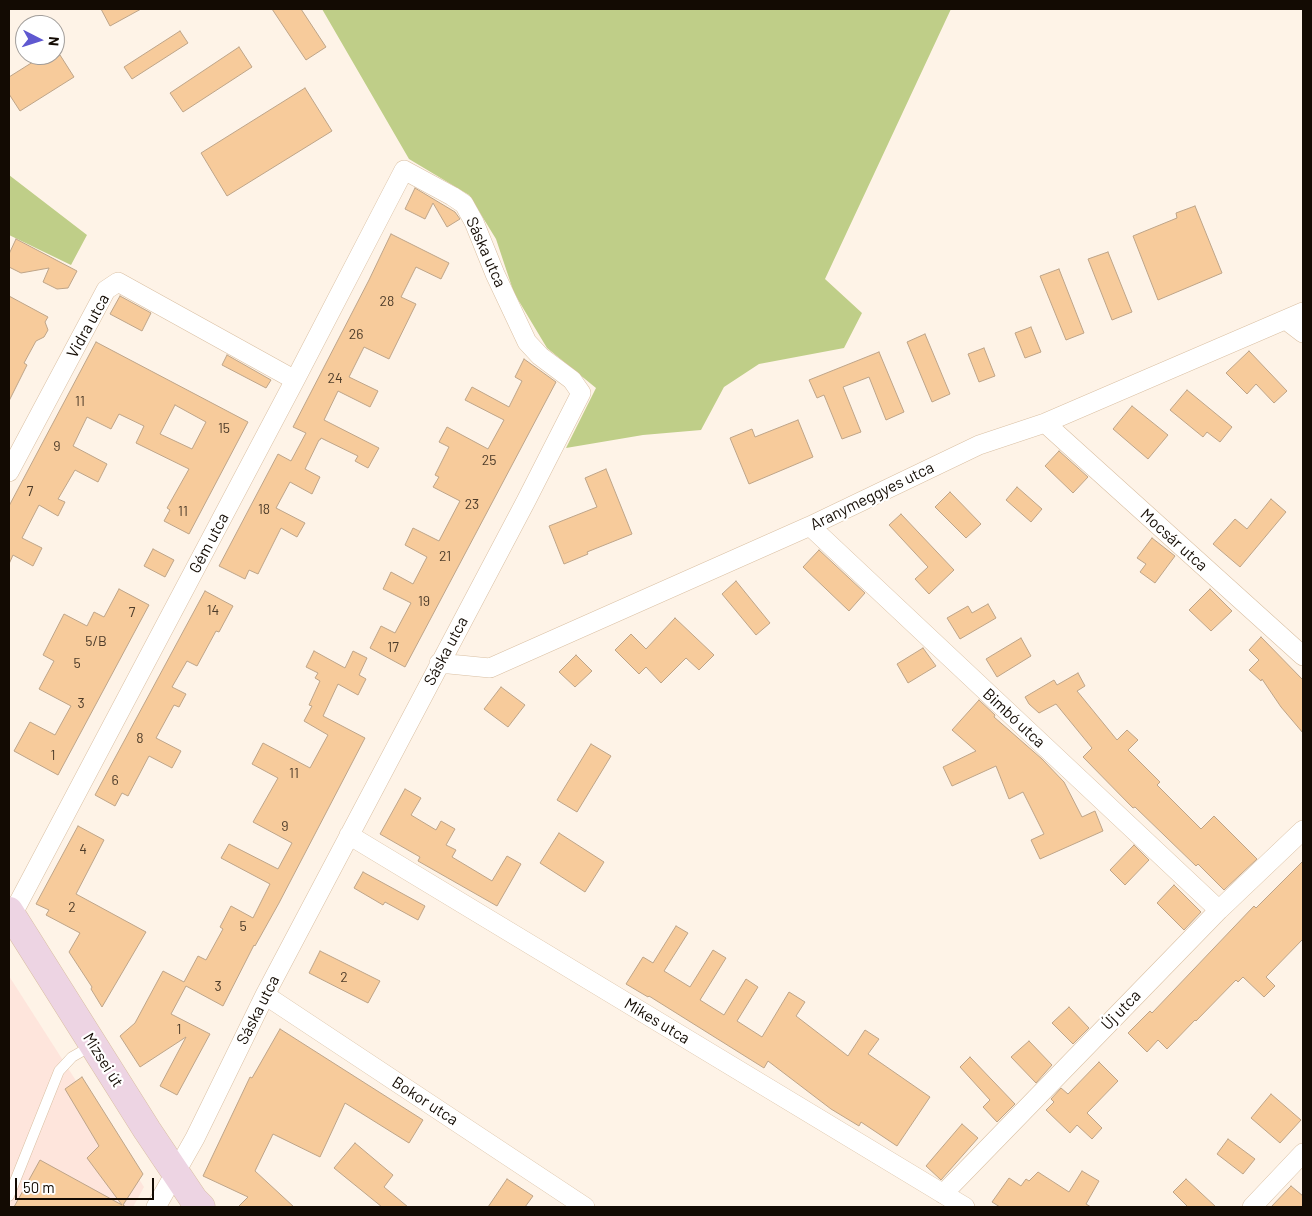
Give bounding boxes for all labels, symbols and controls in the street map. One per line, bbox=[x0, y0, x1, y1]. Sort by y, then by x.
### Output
north arrow bbox=[15, 15, 65, 65]
text: N bbox=[46, 36, 63, 47]
street label: Sáska utca bbox=[462, 214, 510, 290]
street label: Vidra utca bbox=[63, 291, 113, 361]
house number: 28 bbox=[380, 293, 394, 309]
house number: 26 bbox=[349, 326, 363, 342]
house number: 24 bbox=[327, 370, 343, 386]
house number: 11 bbox=[75, 393, 85, 409]
house number: 15 bbox=[218, 420, 230, 436]
house number: 9 bbox=[53, 438, 61, 454]
house number: 25 bbox=[482, 452, 496, 468]
street label: Aranymeggyes utca bbox=[807, 458, 937, 534]
house number: 7 bbox=[27, 483, 33, 499]
house number: 23 bbox=[465, 496, 479, 512]
house number: 18 bbox=[258, 501, 270, 517]
house number: 11 bbox=[178, 503, 188, 519]
street label: Mocsár utca bbox=[1136, 505, 1212, 575]
street label: Gém utca bbox=[185, 510, 233, 576]
house number: 21 bbox=[439, 548, 451, 564]
house number: 19 bbox=[418, 593, 430, 609]
house number: 14 bbox=[207, 602, 219, 618]
house number: 7 bbox=[129, 604, 135, 620]
street label: Sáska utca bbox=[420, 613, 472, 689]
house number: 5/B bbox=[85, 633, 107, 649]
house number: 17 bbox=[387, 639, 399, 655]
house number: 5 bbox=[73, 655, 81, 671]
street label: Bimbó utca bbox=[979, 684, 1049, 752]
house number: 3 bbox=[77, 695, 85, 711]
house number: 8 bbox=[136, 730, 144, 746]
house number: 1 bbox=[51, 747, 55, 763]
house number: 11 bbox=[289, 765, 299, 781]
house number: 6 bbox=[111, 772, 119, 788]
house number: 9 bbox=[281, 818, 289, 834]
house number: 4 bbox=[79, 841, 87, 857]
house number: 2 bbox=[68, 899, 76, 915]
house number: 5 bbox=[239, 918, 247, 934]
house number: 2 bbox=[340, 969, 348, 985]
street label: Sáska utca bbox=[232, 972, 284, 1048]
house number: 3 bbox=[214, 978, 222, 994]
street label: Új utca bbox=[1097, 986, 1145, 1034]
street label: Mikes utca bbox=[621, 994, 693, 1048]
house number: 1 bbox=[177, 1021, 181, 1037]
street label: Mizsei út bbox=[79, 1029, 127, 1091]
street label: Bokor utca bbox=[388, 1073, 462, 1129]
scale bar bbox=[18, 1168, 156, 1200]
text: 50 m bbox=[23, 1178, 55, 1196]

